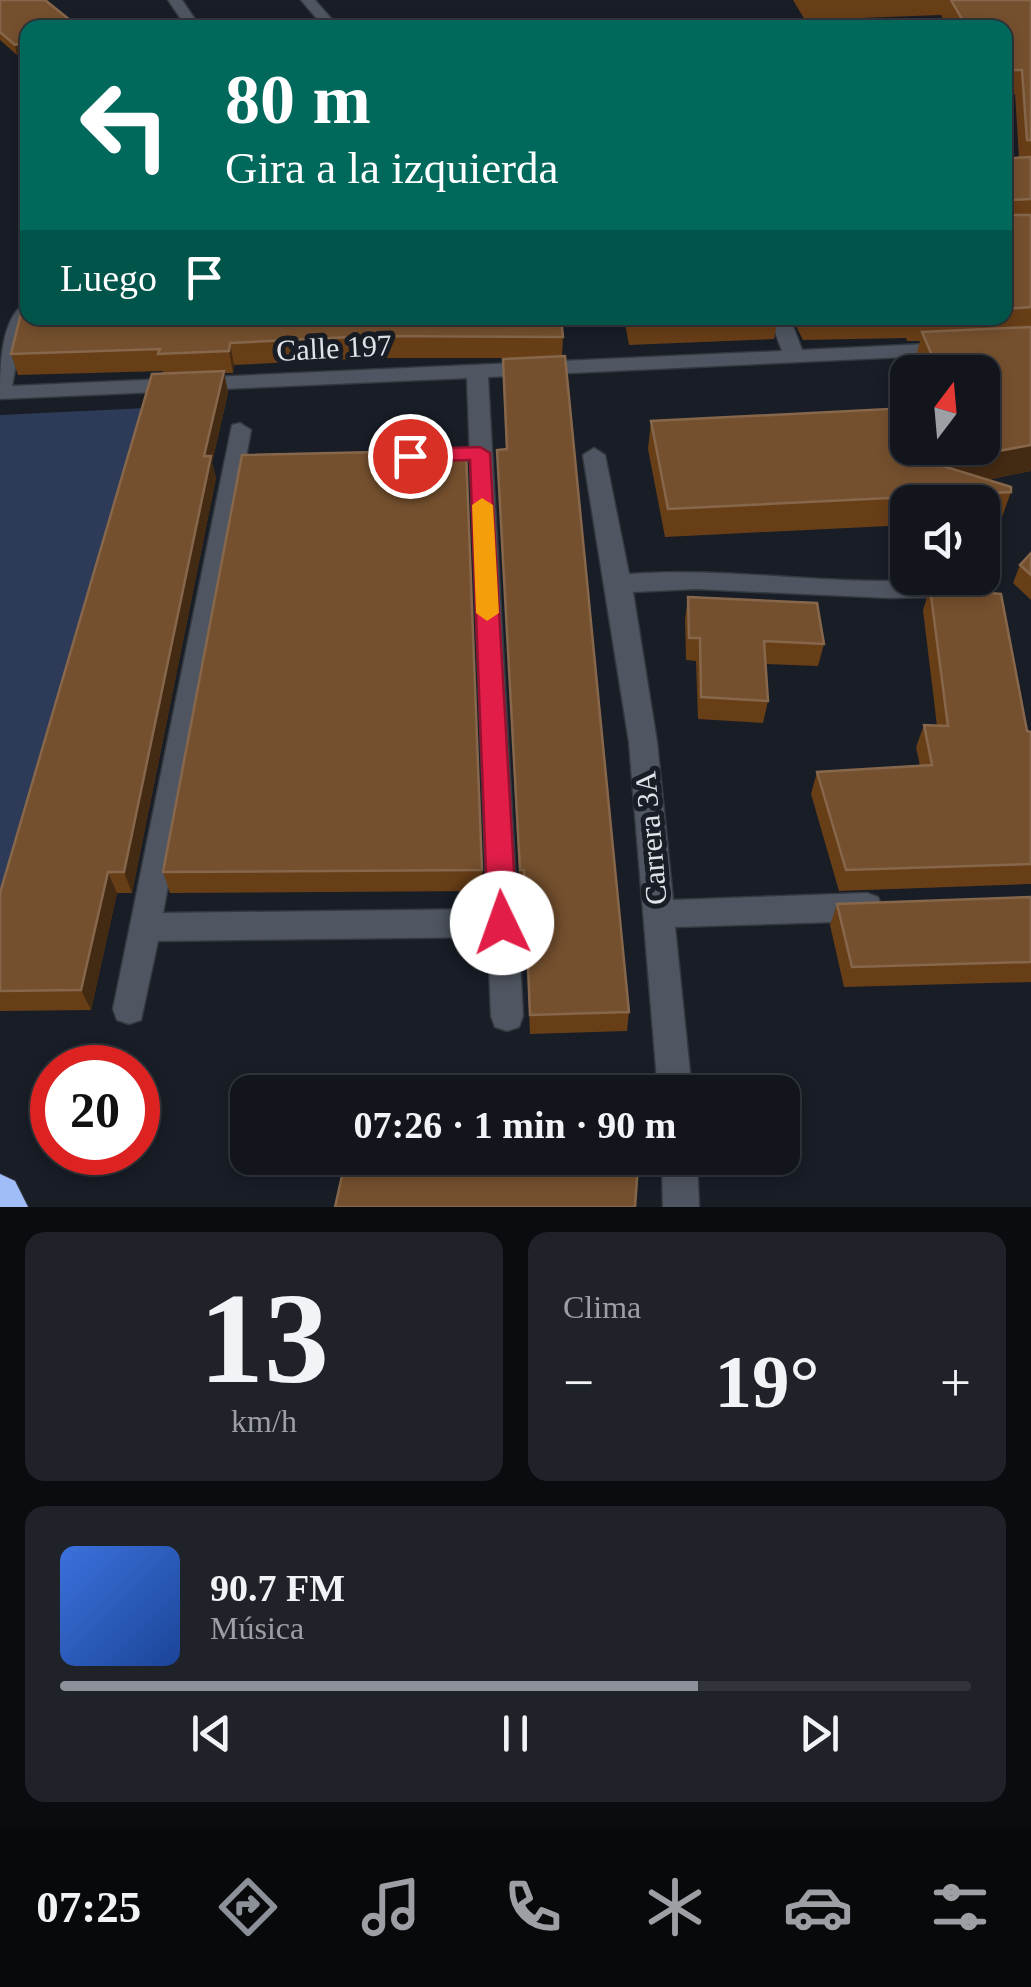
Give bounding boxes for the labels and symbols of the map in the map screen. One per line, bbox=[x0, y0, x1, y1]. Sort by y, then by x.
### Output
street label: Calle 197 bbox=[275, 328, 393, 367]
north arrow bbox=[890, 355, 1000, 465]
pin bbox=[368, 414, 453, 499]
street label: Carrera 3A bbox=[628, 769, 673, 906]
position arrow bbox=[450, 871, 554, 975]
speed limit sign: 20 bbox=[30, 1045, 160, 1175]

